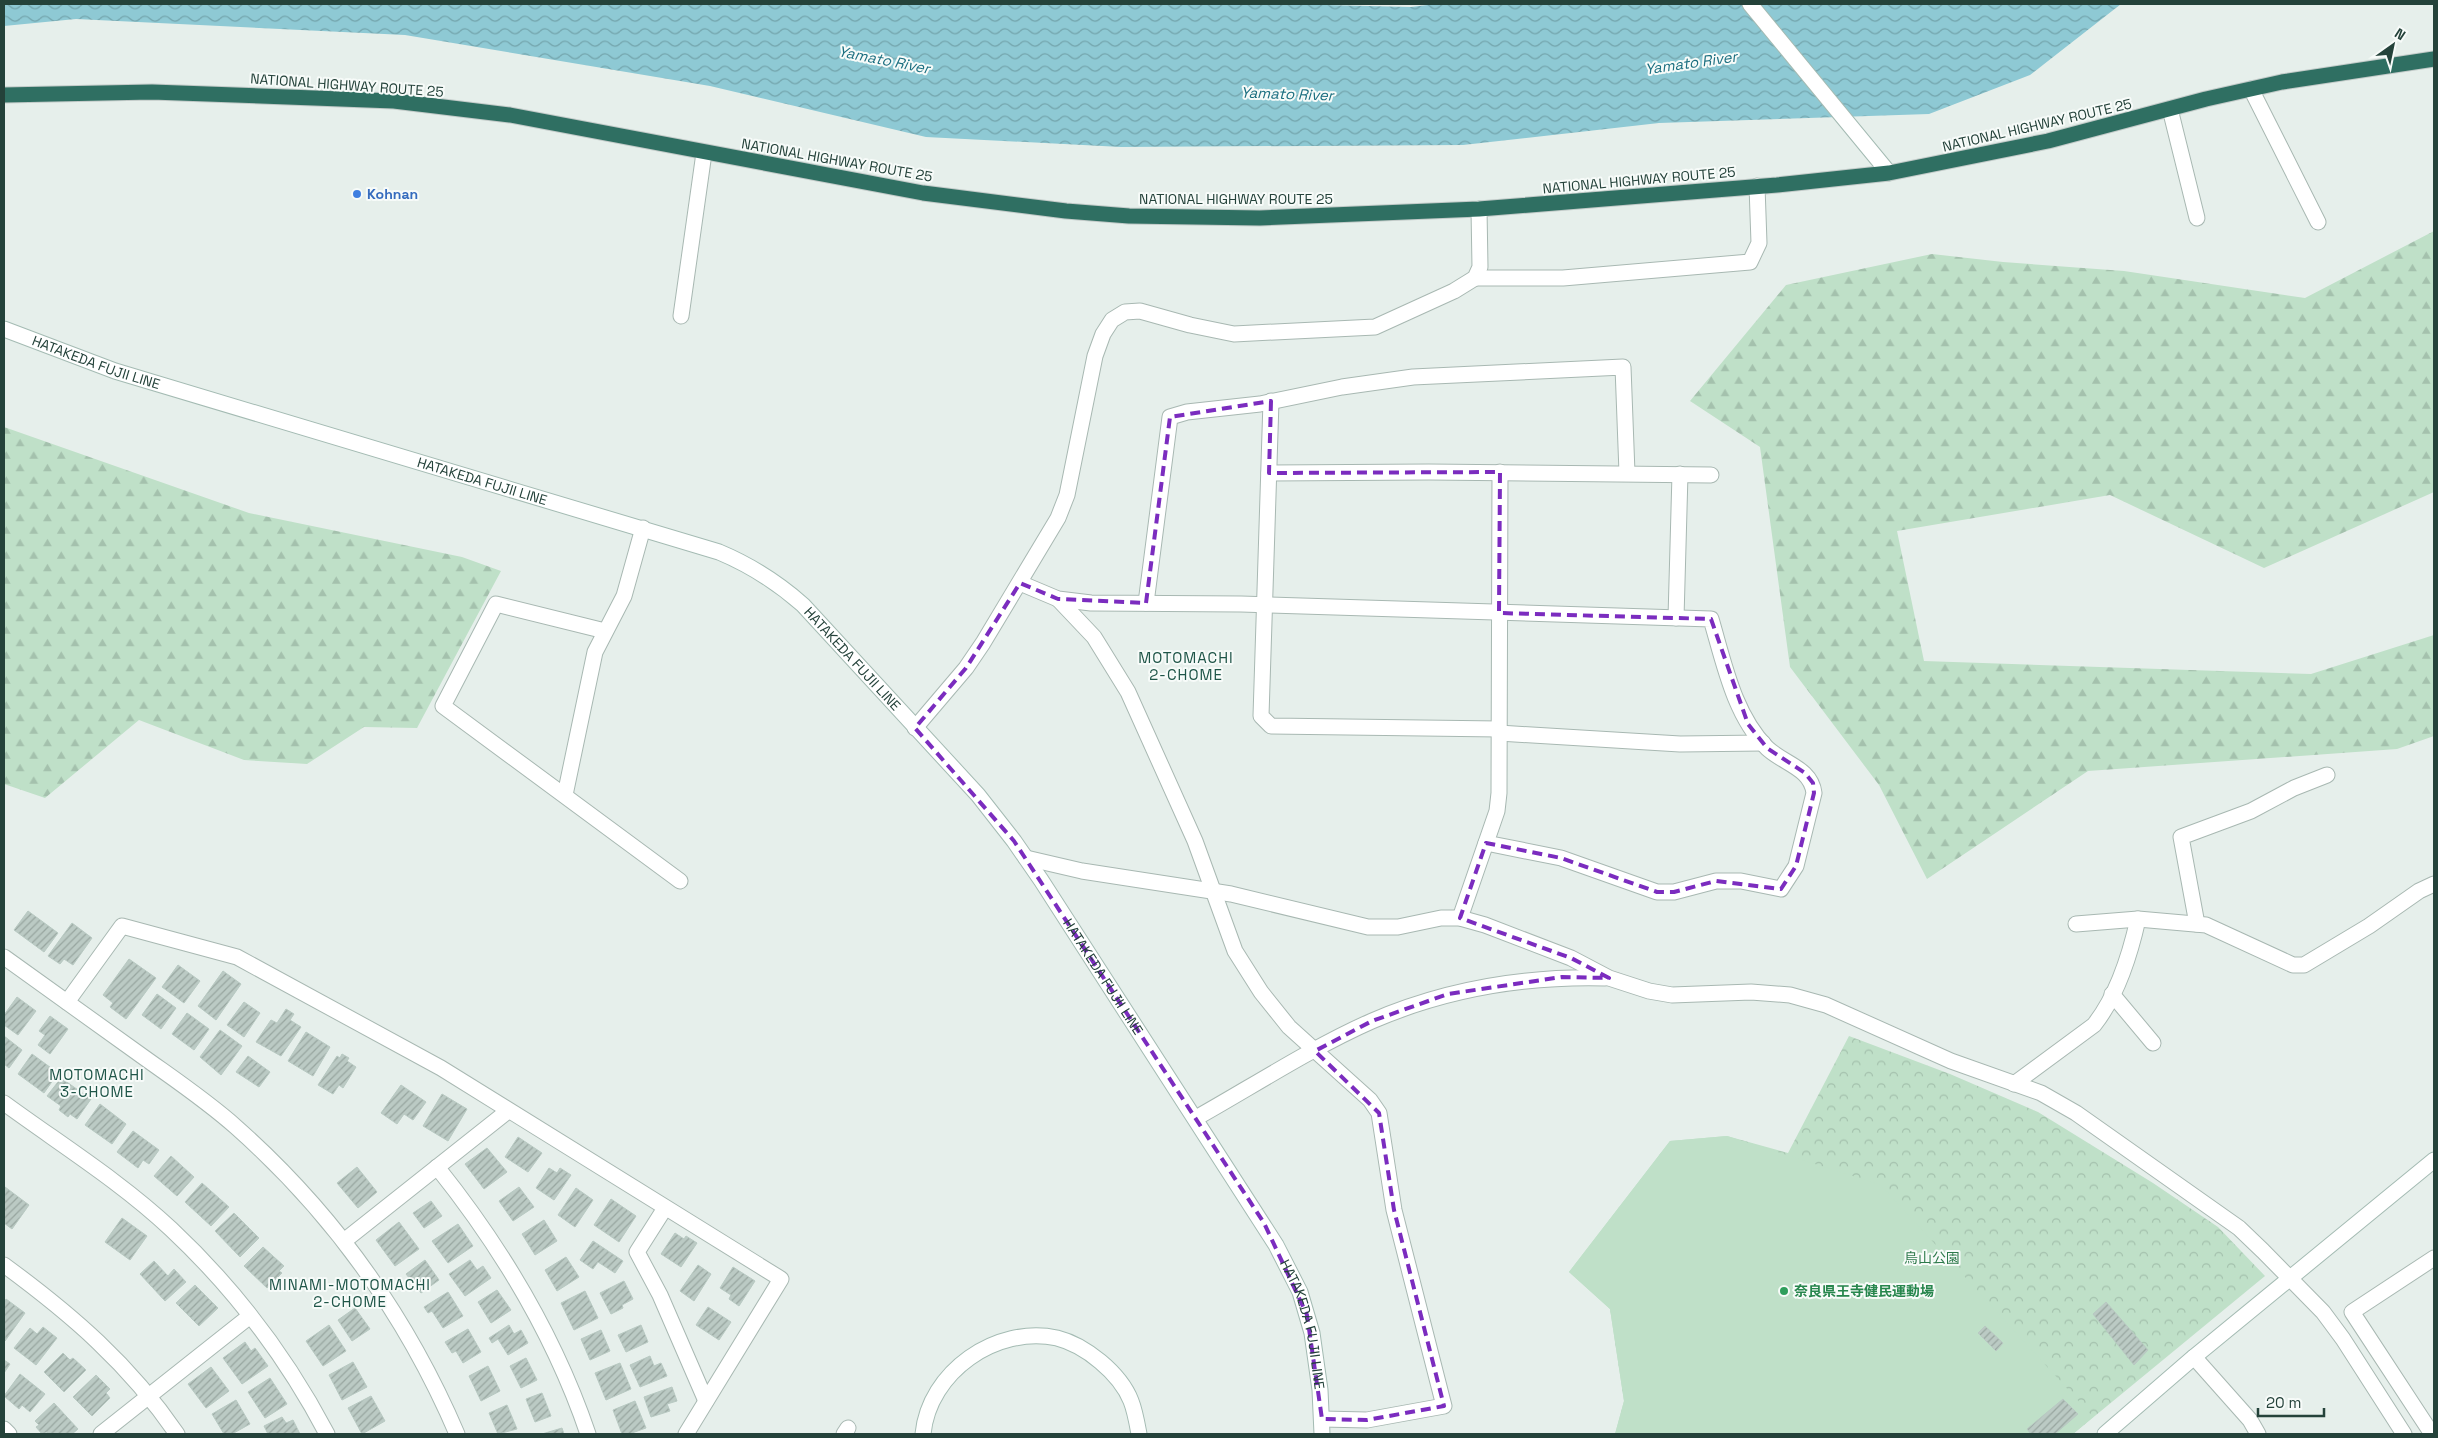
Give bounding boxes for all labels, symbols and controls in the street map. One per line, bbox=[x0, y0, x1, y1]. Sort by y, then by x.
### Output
north arrow bbox=[2368, 20, 2418, 70]
text: N bbox=[2391, 24, 2409, 44]
water label: Yamato River bbox=[837, 41, 933, 78]
water label: Yamato River bbox=[1644, 46, 1740, 78]
street label: NATIONAL HIGHWAY ROUTE 25 bbox=[250, 69, 444, 101]
water label: Yamato River bbox=[1240, 82, 1335, 105]
street label: NATIONAL HIGHWAY ROUTE 25 bbox=[1941, 94, 2133, 156]
street label: NATIONAL HIGHWAY ROUTE 25 bbox=[740, 134, 934, 186]
street label: NATIONAL HIGHWAY ROUTE 25 bbox=[1542, 163, 1736, 197]
place label: Kohnan bbox=[367, 185, 418, 203]
marker: Kohnan bbox=[351, 188, 363, 200]
street label: NATIONAL HIGHWAY ROUTE 25 bbox=[1139, 190, 1333, 208]
street label: HATAKEDA FUJII LINE bbox=[29, 331, 162, 393]
street label: HATAKEDA FUJII LINE bbox=[415, 453, 549, 509]
street label: HATAKEDA FUJII LINE bbox=[800, 603, 905, 714]
district label: MOTOMACHI 2-CHOME bbox=[1138, 648, 1234, 684]
street label: HATAKEDA FUJII LINE bbox=[1059, 915, 1147, 1038]
district label: MOTOMACHI 3-CHOME bbox=[49, 1065, 145, 1101]
park label: 烏山公園 bbox=[1904, 1249, 1960, 1267]
street label: HATAKEDA FUJII LINE bbox=[1276, 1256, 1329, 1390]
district label: MINAMI-MOTOMACHI 2-CHOME bbox=[269, 1275, 431, 1311]
place label: 奈良県王寺健民運動場 bbox=[1794, 1282, 1934, 1300]
marker: 奈良県王寺健民運動場 bbox=[1778, 1285, 1790, 1297]
scale bar bbox=[2258, 1386, 2324, 1418]
text: 20 m bbox=[2266, 1393, 2301, 1412]

